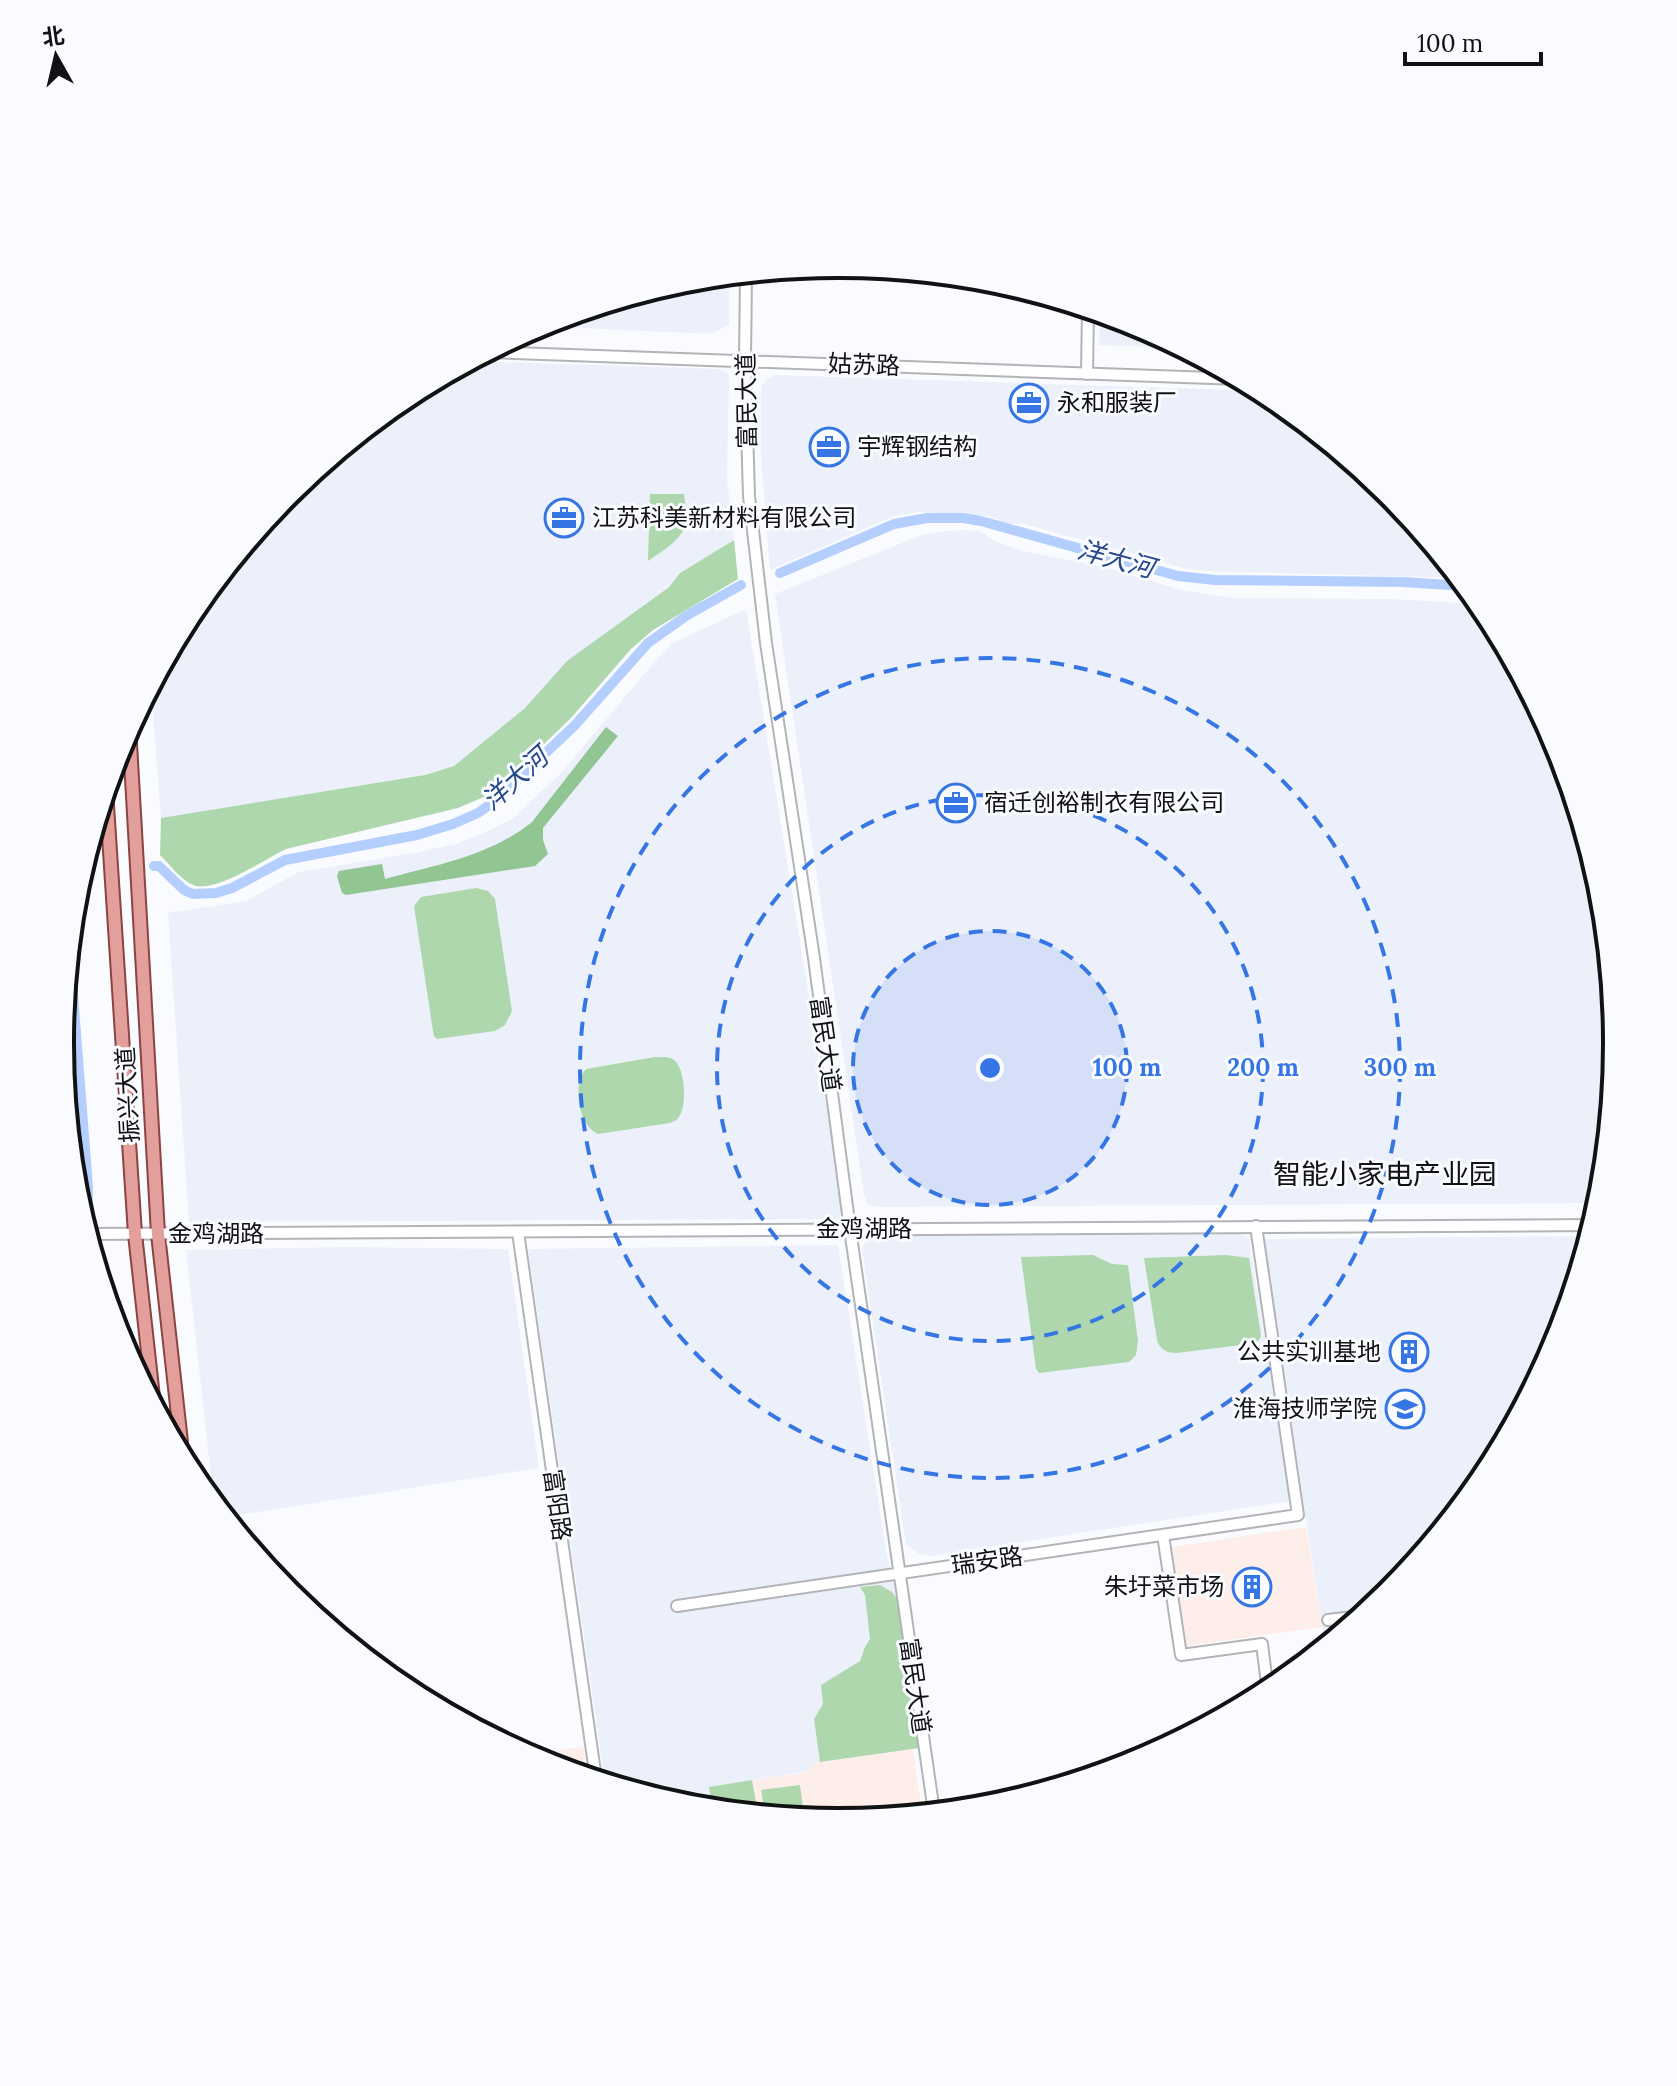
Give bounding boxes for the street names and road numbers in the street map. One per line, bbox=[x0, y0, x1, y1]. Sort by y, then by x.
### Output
street label: 姑苏路 bbox=[827, 348, 901, 381]
street label: 富民大道 bbox=[730, 353, 763, 449]
street label: 富民大道 bbox=[803, 994, 848, 1094]
street label: 振兴大道 bbox=[110, 1046, 145, 1144]
street label: 金鸡湖路 bbox=[816, 1213, 912, 1244]
street label: 金鸡湖路 bbox=[168, 1218, 264, 1249]
street label: 富阳路 bbox=[537, 1467, 578, 1543]
street label: 瑞安路 bbox=[949, 1540, 1025, 1581]
street label: 富民大道 bbox=[893, 1636, 938, 1736]

